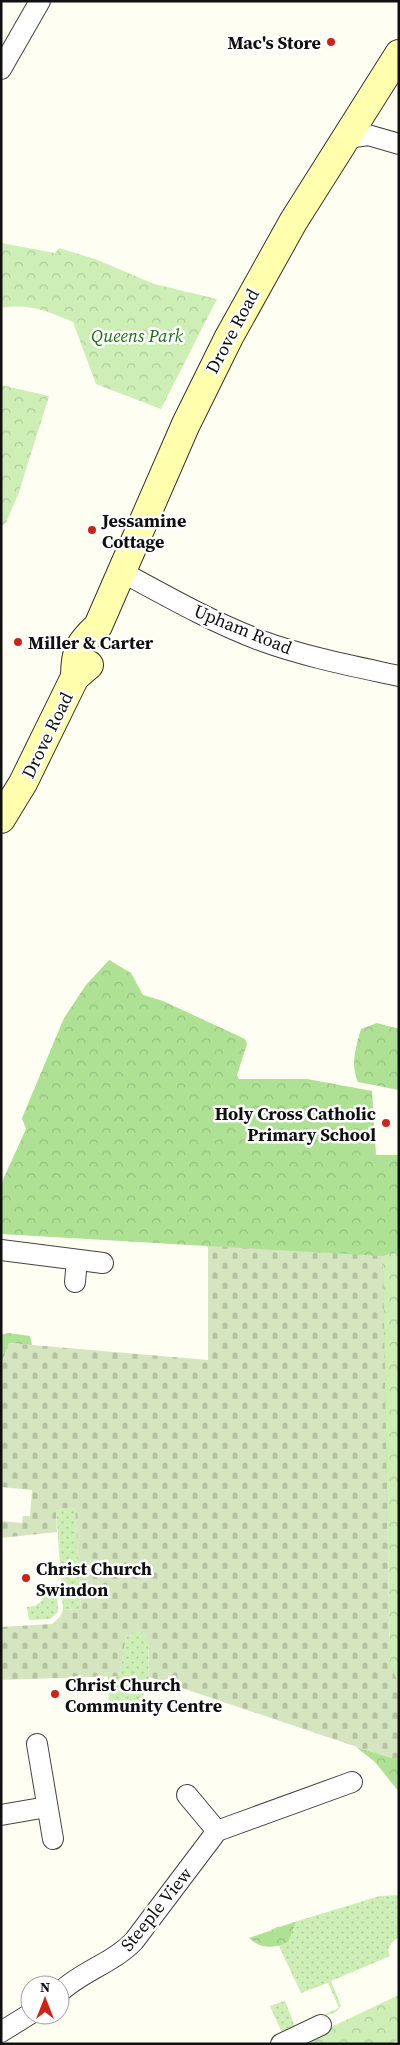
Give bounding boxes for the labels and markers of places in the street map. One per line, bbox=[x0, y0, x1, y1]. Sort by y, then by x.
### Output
place label: Mac's Store bbox=[228, 30, 321, 55]
marker: Mac's Store bbox=[325, 36, 337, 48]
place label: Jessamine Cottage bbox=[101, 508, 186, 554]
marker: Jessamine Cottage bbox=[86, 524, 98, 536]
place label: Miller & Carter bbox=[28, 630, 154, 655]
marker: Miller & Carter bbox=[12, 636, 24, 648]
place label: Holy Cross Catholic Primary School bbox=[215, 1101, 376, 1147]
marker: Holy Cross Catholic Primary School bbox=[380, 1117, 392, 1129]
place label: Christ Church Swindon bbox=[36, 1556, 152, 1602]
marker: Christ Church Swindon bbox=[20, 1572, 32, 1584]
place label: Christ Church Community Centre bbox=[65, 1672, 222, 1718]
marker: Christ Church Community Centre bbox=[49, 1688, 61, 1700]

